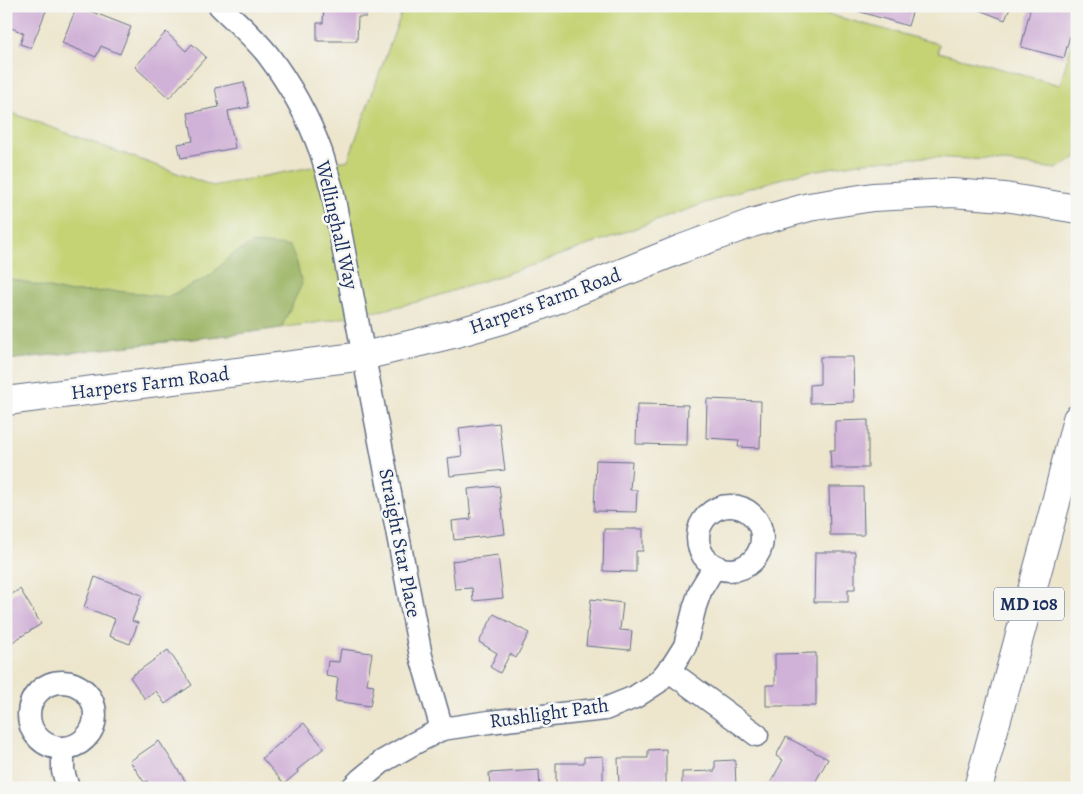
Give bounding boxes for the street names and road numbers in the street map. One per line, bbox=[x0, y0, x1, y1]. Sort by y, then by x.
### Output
street label: Wellinghall Way bbox=[309, 157, 365, 293]
street label: Harpers Farm Road bbox=[465, 261, 625, 341]
street label: Harpers Farm Road bbox=[69, 360, 231, 406]
street label: Straight Star Place bbox=[372, 466, 428, 620]
road number: MD 108 bbox=[994, 588, 1064, 620]
street label: Rushlight Path bbox=[488, 691, 611, 735]

